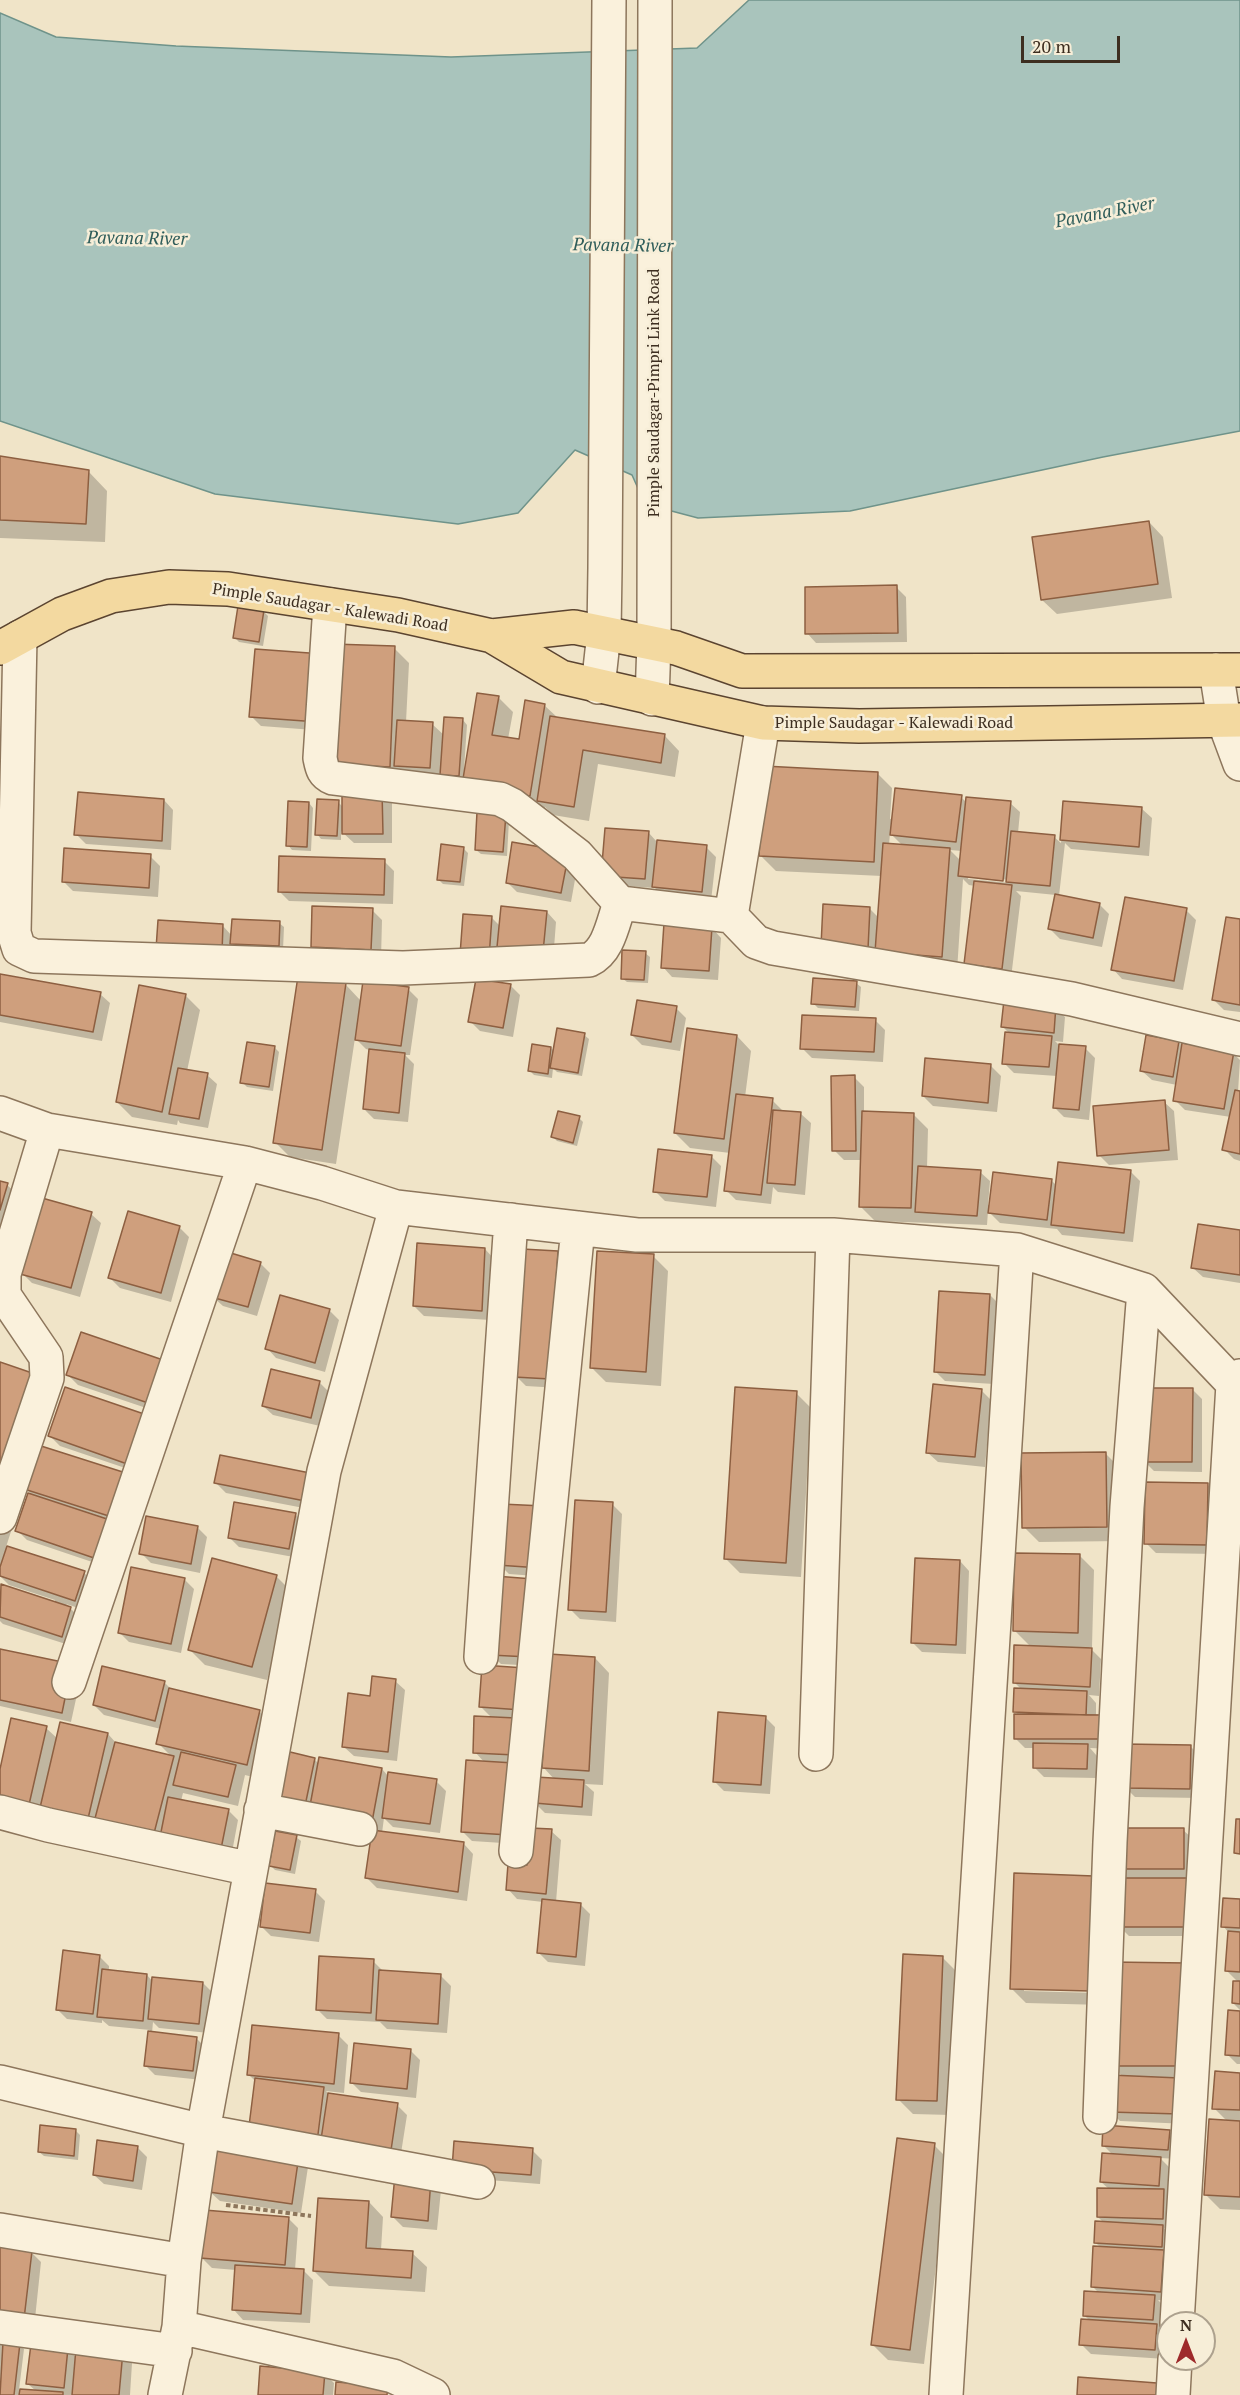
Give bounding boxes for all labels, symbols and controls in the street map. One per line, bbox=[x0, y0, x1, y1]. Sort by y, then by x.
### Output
scale bar bbox=[1024, 24, 1123, 62]
text: 20 m bbox=[1032, 34, 1071, 58]
water label: Pavana River bbox=[1054, 193, 1156, 233]
water label: Pavana River bbox=[87, 227, 187, 251]
water label: Pavana River bbox=[573, 234, 673, 258]
street label: Pimple Saudagar-Pimpri Link Road bbox=[644, 269, 664, 517]
street label: Pimple Saudagar - Kalewadi Road bbox=[211, 580, 449, 636]
street label: Pimple Saudagar - Kalewadi Road bbox=[775, 713, 1013, 733]
north arrow bbox=[1156, 2311, 1216, 2371]
text: N bbox=[1180, 2314, 1192, 2336]

